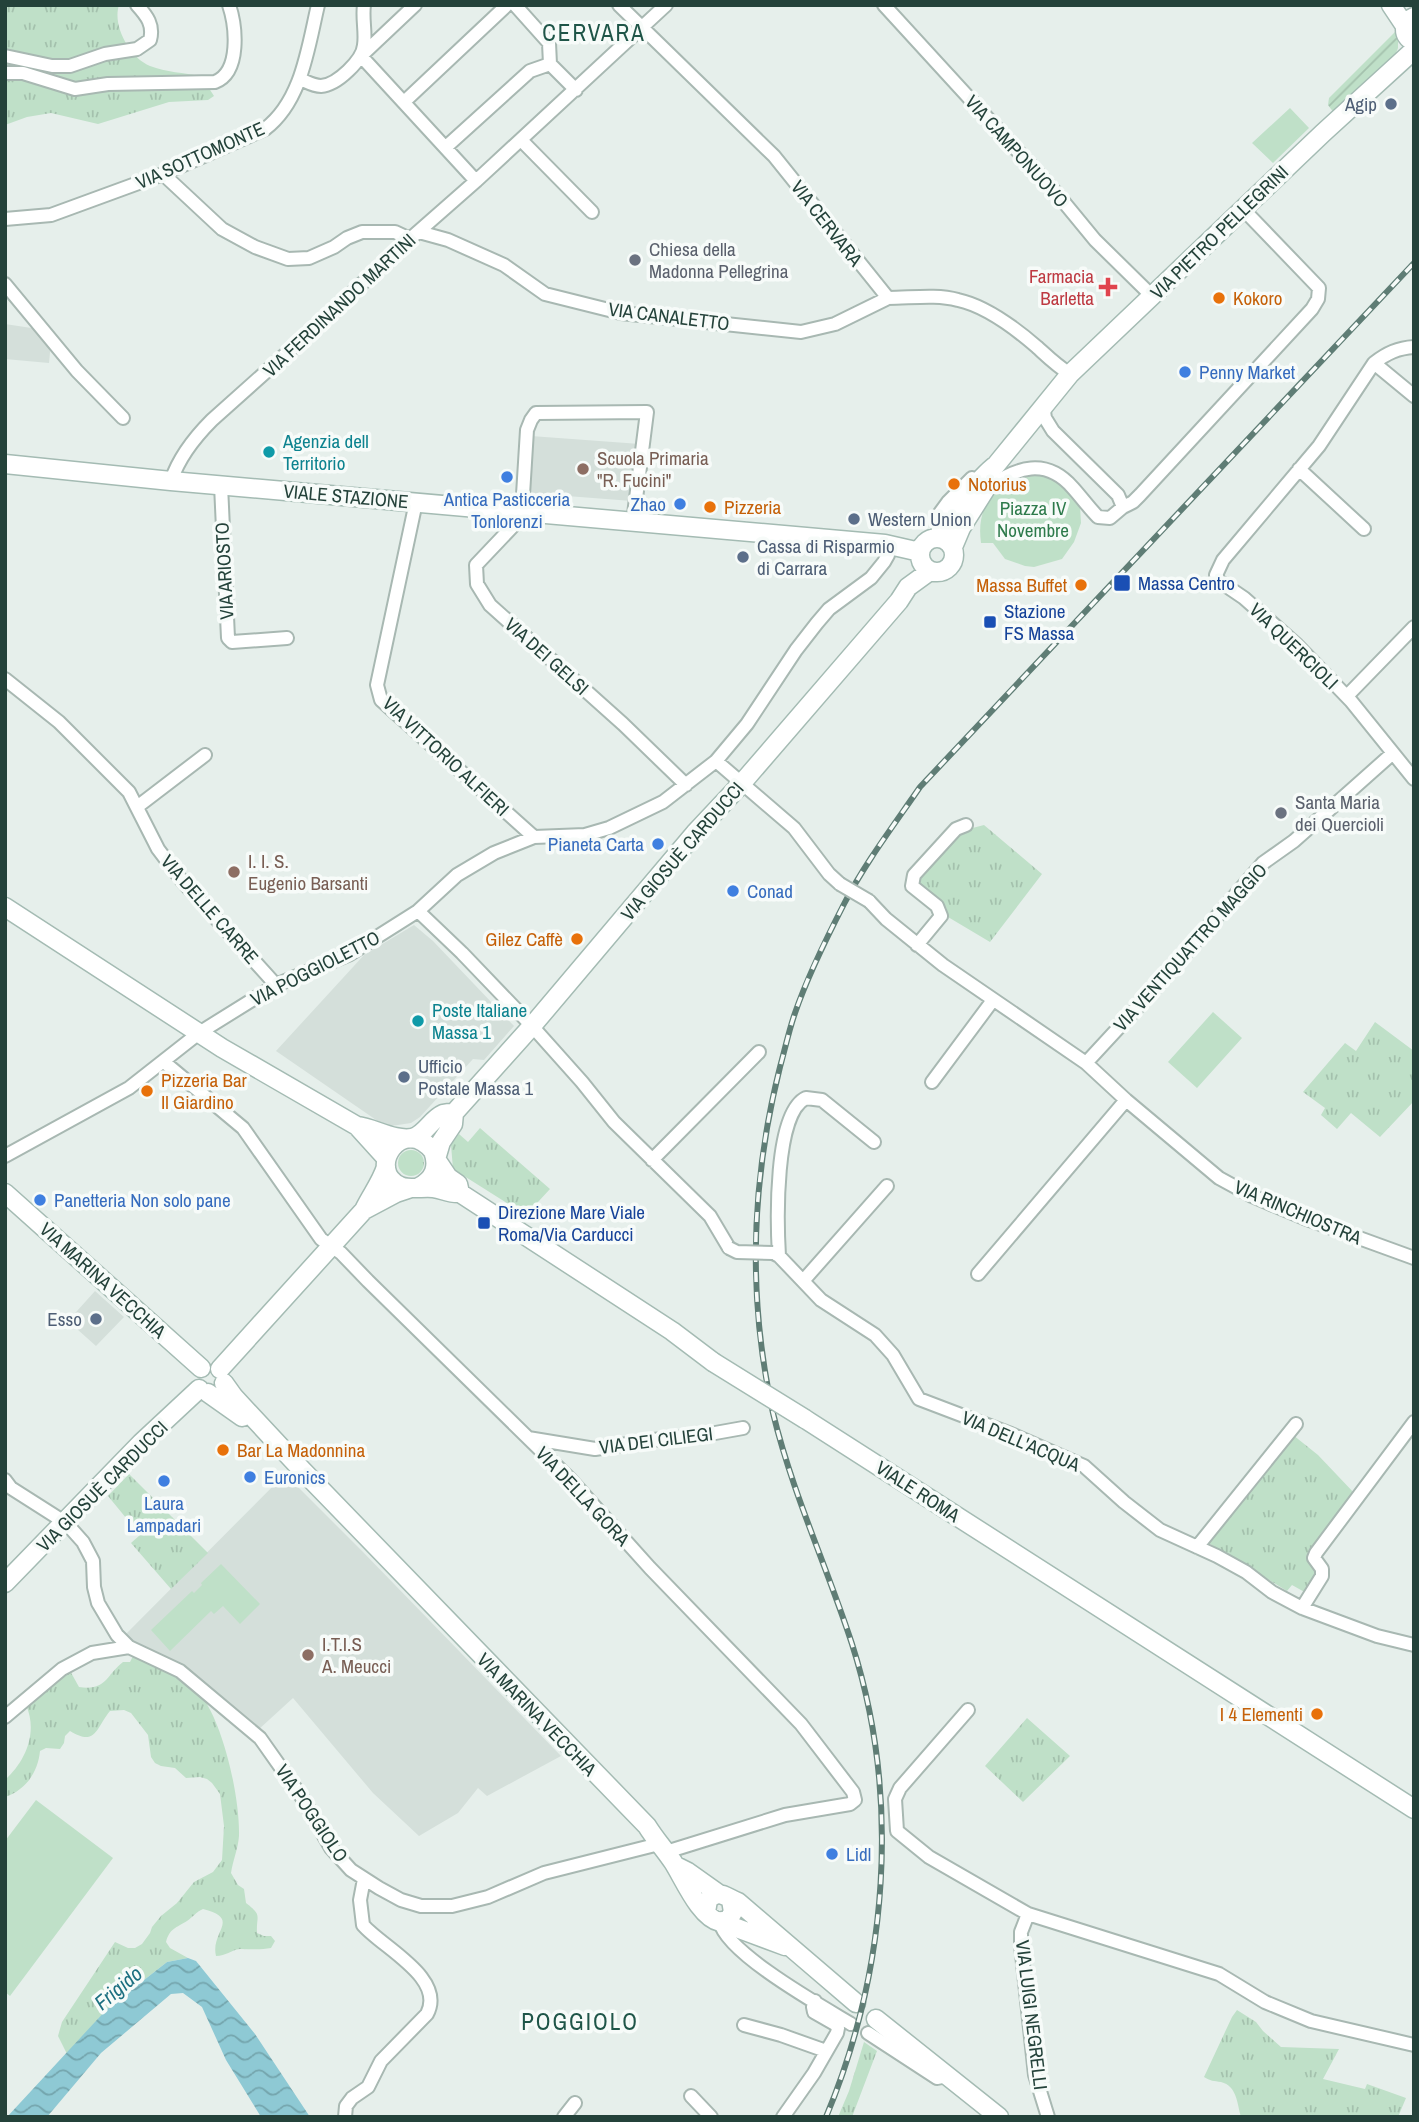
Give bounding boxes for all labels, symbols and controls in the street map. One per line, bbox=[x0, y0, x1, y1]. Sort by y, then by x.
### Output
district label: CERVARA bbox=[542, 17, 646, 48]
street label: VIA CAMPONUOVO bbox=[960, 89, 1074, 213]
place label: Agip bbox=[1344, 91, 1377, 117]
marker: Agip bbox=[1383, 96, 1399, 112]
street label: VIA SOTTOMONTE bbox=[132, 115, 268, 195]
street label: VIA PIETRO PELLEGRINI bbox=[1144, 159, 1294, 305]
street label: VIA CERVARA bbox=[785, 175, 869, 272]
street label: VIA FERDINANDO MARTINI bbox=[257, 227, 421, 383]
place label: Chiesa della Madonna Pellegrina bbox=[649, 236, 789, 284]
marker: Chiesa della Madonna Pellegrina bbox=[627, 252, 643, 268]
place label: Farmacia Barletta bbox=[1029, 263, 1094, 311]
marker: Farmacia Barletta bbox=[1100, 279, 1116, 295]
place label: Kokoro bbox=[1233, 285, 1282, 311]
marker: Kokoro bbox=[1211, 290, 1227, 306]
street label: VIA CANALETTO bbox=[607, 296, 731, 336]
place label: Penny Market bbox=[1199, 359, 1296, 385]
marker: Penny Market bbox=[1177, 364, 1193, 380]
place label: Agenzia dell Territorio bbox=[282, 428, 369, 476]
marker: Agenzia dell Territorio bbox=[261, 444, 277, 460]
place label: Scuola Primaria "R. Fucini" bbox=[597, 445, 709, 493]
marker: Scuola Primaria "R. Fucini" bbox=[575, 461, 591, 477]
marker: Antica Pasticceria Tonlorenzi bbox=[499, 469, 515, 485]
place label: Notorius bbox=[968, 471, 1027, 497]
marker: Notorius bbox=[946, 476, 962, 492]
street label: VIALE STAZIONE bbox=[282, 478, 410, 514]
place label: Antica Pasticceria Tonlorenzi bbox=[443, 486, 571, 534]
place label: Zhao bbox=[630, 491, 666, 517]
place label: Pizzeria bbox=[724, 494, 781, 520]
park label: Piazza IV Novembre bbox=[997, 495, 1069, 543]
marker: Zhao bbox=[672, 496, 688, 512]
marker: Pizzeria bbox=[702, 499, 718, 515]
place label: Western Union bbox=[868, 506, 972, 532]
marker: Western Union bbox=[846, 511, 862, 527]
street label: VIA ARIOSTO bbox=[208, 522, 240, 620]
place label: Cassa di Risparmio di Carrara bbox=[757, 533, 895, 581]
marker: Cassa di Risparmio di Carrara bbox=[735, 549, 751, 565]
place label: Massa Centro bbox=[1138, 570, 1235, 596]
place label: Massa Buffet bbox=[976, 572, 1068, 598]
marker: Massa Centro bbox=[1112, 573, 1132, 593]
marker: Massa Buffet bbox=[1073, 577, 1089, 593]
street label: VIA QUERCIOLI bbox=[1244, 597, 1344, 695]
place label: Stazione FS Massa bbox=[1004, 598, 1074, 646]
street label: VIA DEI GELSI bbox=[499, 611, 595, 701]
marker: Stazione FS Massa bbox=[982, 614, 998, 630]
street label: VIA VITTORIO ALFIERI bbox=[377, 690, 515, 822]
street label: VIA GIOSUÈ CARDUCCI bbox=[615, 776, 749, 926]
place label: Santa Maria dei Quercioli bbox=[1295, 789, 1384, 837]
marker: Santa Maria dei Quercioli bbox=[1273, 805, 1289, 821]
place label: Pianeta Carta bbox=[548, 831, 644, 857]
marker: Pianeta Carta bbox=[650, 836, 666, 852]
place label: I. I. S. Eugenio Barsanti bbox=[248, 848, 368, 896]
street label: VIA DELLE CARRE bbox=[155, 849, 265, 969]
street label: VIA VENTIQUATTRO MAGGIO bbox=[1107, 857, 1273, 1037]
marker: I. I. S. Eugenio Barsanti bbox=[226, 864, 242, 880]
place label: Conad bbox=[747, 878, 793, 904]
marker: Conad bbox=[725, 883, 741, 899]
street label: VIA POGGIOLETTO bbox=[246, 924, 384, 1012]
place label: Gilez Caffè bbox=[485, 926, 563, 952]
marker: Gilez Caffè bbox=[569, 931, 585, 947]
place label: Poste Italiane Massa 1 bbox=[432, 997, 527, 1045]
marker: Poste Italiane Massa 1 bbox=[410, 1013, 426, 1029]
place label: Ufficio Postale Massa 1 bbox=[418, 1053, 534, 1101]
place label: Pizzeria Bar Il Giardino bbox=[161, 1067, 248, 1115]
marker: Ufficio Postale Massa 1 bbox=[396, 1069, 412, 1085]
marker: Pizzeria Bar Il Giardino bbox=[139, 1083, 155, 1099]
street label: VIA RINCHIOSTRA bbox=[1230, 1173, 1366, 1251]
place label: Panetteria Non solo pane bbox=[54, 1187, 231, 1213]
marker: Panetteria Non solo pane bbox=[32, 1192, 48, 1208]
place label: Direzione Mare Viale Roma/Via Carducci bbox=[498, 1199, 645, 1247]
marker: Direzione Mare Viale Roma/Via Carducci bbox=[476, 1215, 492, 1231]
street label: VIA MARINA VECCHIA bbox=[34, 1216, 172, 1344]
place label: Esso bbox=[47, 1306, 82, 1332]
marker: Esso bbox=[88, 1311, 104, 1327]
street label: VIA DELL'ACQUA bbox=[958, 1404, 1085, 1478]
street label: VIA GIOSUÈ CARDUCCI bbox=[31, 1415, 173, 1557]
street label: VIA DEI CILIEGI bbox=[598, 1420, 714, 1460]
place label: Bar La Madonnina bbox=[237, 1437, 366, 1463]
street label: VIA DELLA GORA bbox=[530, 1441, 636, 1552]
marker: Bar La Madonnina bbox=[215, 1442, 231, 1458]
street label: VIALE ROMA bbox=[871, 1454, 966, 1528]
place label: Euronics bbox=[264, 1464, 326, 1490]
marker: Euronics bbox=[242, 1469, 258, 1485]
marker: Laura Lampadari bbox=[156, 1473, 172, 1489]
place label: Laura Lampadari bbox=[127, 1490, 201, 1538]
place label: I.T.I.S A. Meucci bbox=[321, 1631, 391, 1679]
marker: I.T.I.S A. Meucci bbox=[300, 1647, 316, 1663]
street label: VIA MARINA VECCHIA bbox=[471, 1647, 603, 1782]
place label: I 4 Elementi bbox=[1220, 1701, 1303, 1727]
marker: I 4 Elementi bbox=[1309, 1706, 1325, 1722]
street label: VIA POGGIOLO bbox=[270, 1759, 354, 1867]
place label: Lidl bbox=[846, 1841, 871, 1867]
marker: Lidl bbox=[824, 1846, 840, 1862]
street label: VIA LUIGI NEGRELLI bbox=[1010, 1939, 1054, 2091]
water label: Frigido bbox=[88, 1959, 148, 2017]
district label: POGGIOLO bbox=[521, 2006, 639, 2037]

